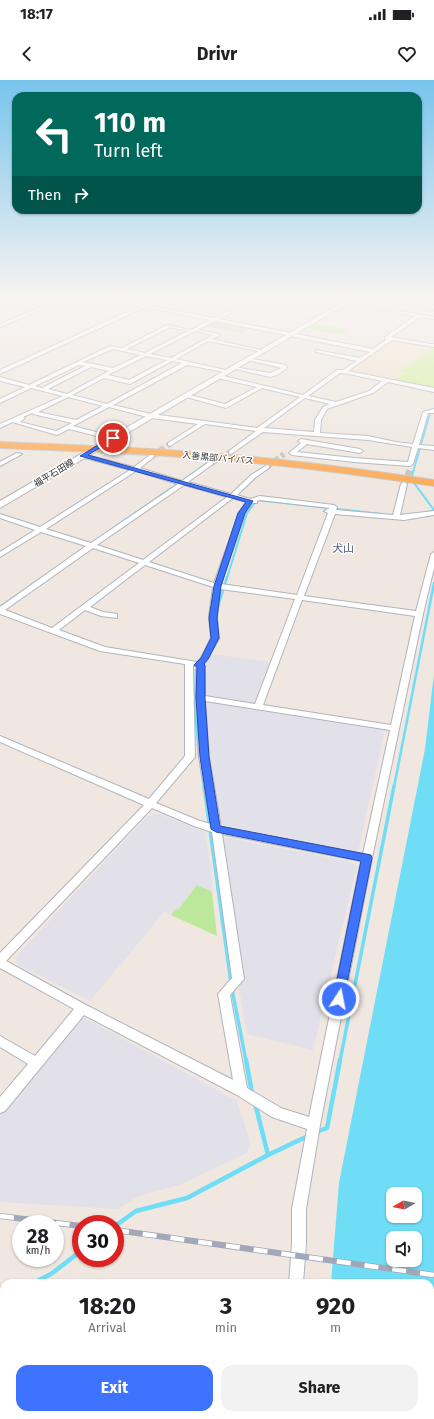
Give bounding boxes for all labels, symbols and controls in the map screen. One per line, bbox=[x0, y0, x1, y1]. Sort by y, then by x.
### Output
text: 18:17 bbox=[20, 5, 53, 23]
icon: back bbox=[16, 43, 38, 65]
text: Drivr bbox=[197, 43, 237, 65]
icon: heart bbox=[396, 43, 418, 65]
text: 110 m bbox=[94, 106, 166, 139]
icon: left bbox=[28, 108, 80, 160]
text: Turn left bbox=[94, 140, 163, 162]
icon: right bbox=[70, 184, 92, 206]
text: Then bbox=[28, 186, 62, 204]
pin bbox=[96, 421, 130, 455]
icon: arrive bbox=[102, 427, 124, 449]
street label: 入善黒部バイパス bbox=[182, 450, 254, 466]
street label: 福平石田線 bbox=[32, 457, 77, 489]
district label: 犬山 bbox=[332, 542, 354, 555]
position arrow bbox=[318, 978, 360, 1020]
north arrow bbox=[386, 1187, 422, 1223]
map controls bbox=[386, 1187, 422, 1267]
speed limit sign: 30 bbox=[72, 1215, 124, 1267]
text: 28 bbox=[27, 1224, 49, 1248]
button: sound bbox=[386, 1231, 422, 1267]
text: km/h bbox=[26, 1245, 50, 1257]
text: 18:20 bbox=[79, 1292, 136, 1320]
text: 3 bbox=[220, 1292, 232, 1320]
text: 920 bbox=[316, 1292, 355, 1320]
text: Arrival bbox=[88, 1320, 126, 1335]
text: min bbox=[215, 1320, 237, 1335]
text: m bbox=[330, 1320, 341, 1335]
button: Exit bbox=[16, 1365, 213, 1411]
button: Share bbox=[221, 1365, 418, 1411]

